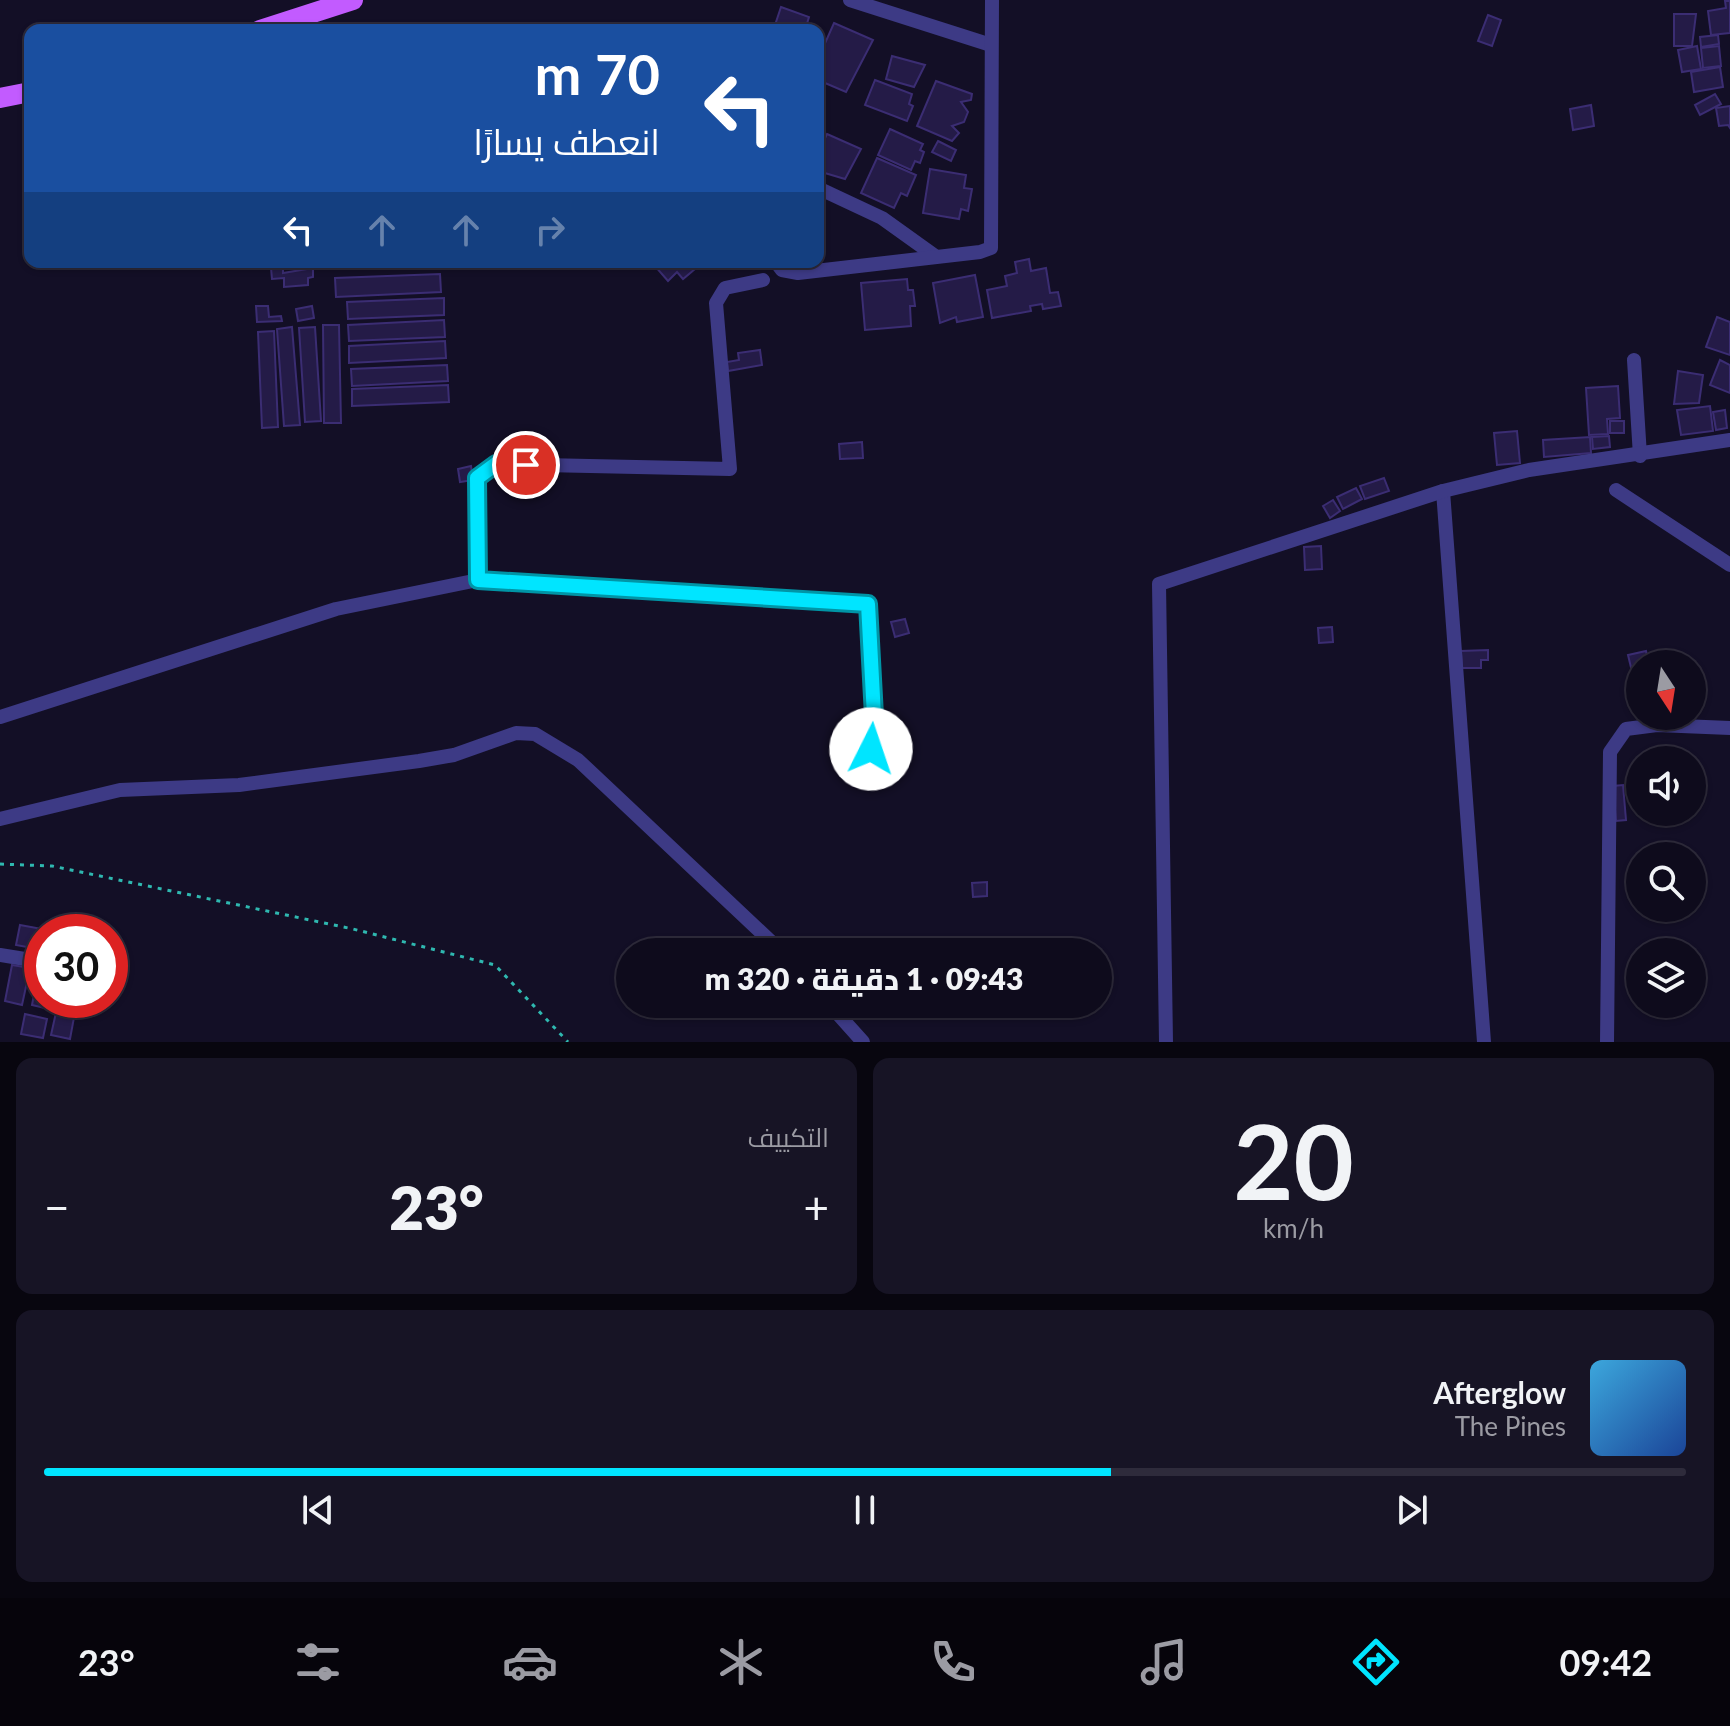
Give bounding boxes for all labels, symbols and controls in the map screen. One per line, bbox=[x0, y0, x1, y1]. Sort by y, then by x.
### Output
text: 70 m bbox=[535, 40, 660, 107]
icon: left bbox=[688, 56, 792, 160]
text: انعطف يسارًا bbox=[473, 119, 660, 163]
icon: left bbox=[276, 208, 320, 252]
icon: ahead bbox=[360, 208, 404, 252]
icon: ahead bbox=[444, 208, 488, 252]
icon: right bbox=[528, 208, 572, 252]
pin bbox=[492, 431, 560, 499]
icon: arrive bbox=[504, 443, 548, 487]
north arrow bbox=[1626, 650, 1706, 730]
map controls bbox=[1626, 650, 1706, 1018]
position arrow bbox=[829, 707, 913, 791]
button: sound bbox=[1626, 746, 1706, 826]
button: search bbox=[1626, 842, 1706, 922]
speed limit sign: 30 bbox=[24, 914, 128, 1018]
button: layers bbox=[1626, 938, 1706, 1018]
text: 09:43 · 1 دقيقة · 320 m bbox=[705, 960, 1023, 996]
text: 20 bbox=[1233, 1097, 1354, 1222]
text: التكييف bbox=[747, 1121, 829, 1153]
text: 23° bbox=[389, 1171, 484, 1243]
text: − bbox=[44, 1181, 70, 1233]
text: + bbox=[803, 1181, 829, 1233]
text: km/h bbox=[1263, 1212, 1324, 1244]
text: Afterglow bbox=[1433, 1374, 1566, 1410]
text: The Pines bbox=[1455, 1410, 1566, 1442]
icon: previous bbox=[296, 1488, 340, 1532]
icon: pause bbox=[843, 1488, 887, 1532]
icon: next bbox=[1390, 1488, 1434, 1532]
icon: filters bbox=[290, 1634, 346, 1690]
icon: car bbox=[502, 1634, 558, 1690]
icon: climate bbox=[713, 1634, 769, 1690]
icon: phone bbox=[925, 1634, 981, 1690]
icon: music bbox=[1136, 1634, 1192, 1690]
icon: directions bbox=[1348, 1634, 1404, 1690]
text: 23° bbox=[78, 1640, 135, 1684]
text: 09:42 bbox=[1559, 1640, 1652, 1684]

